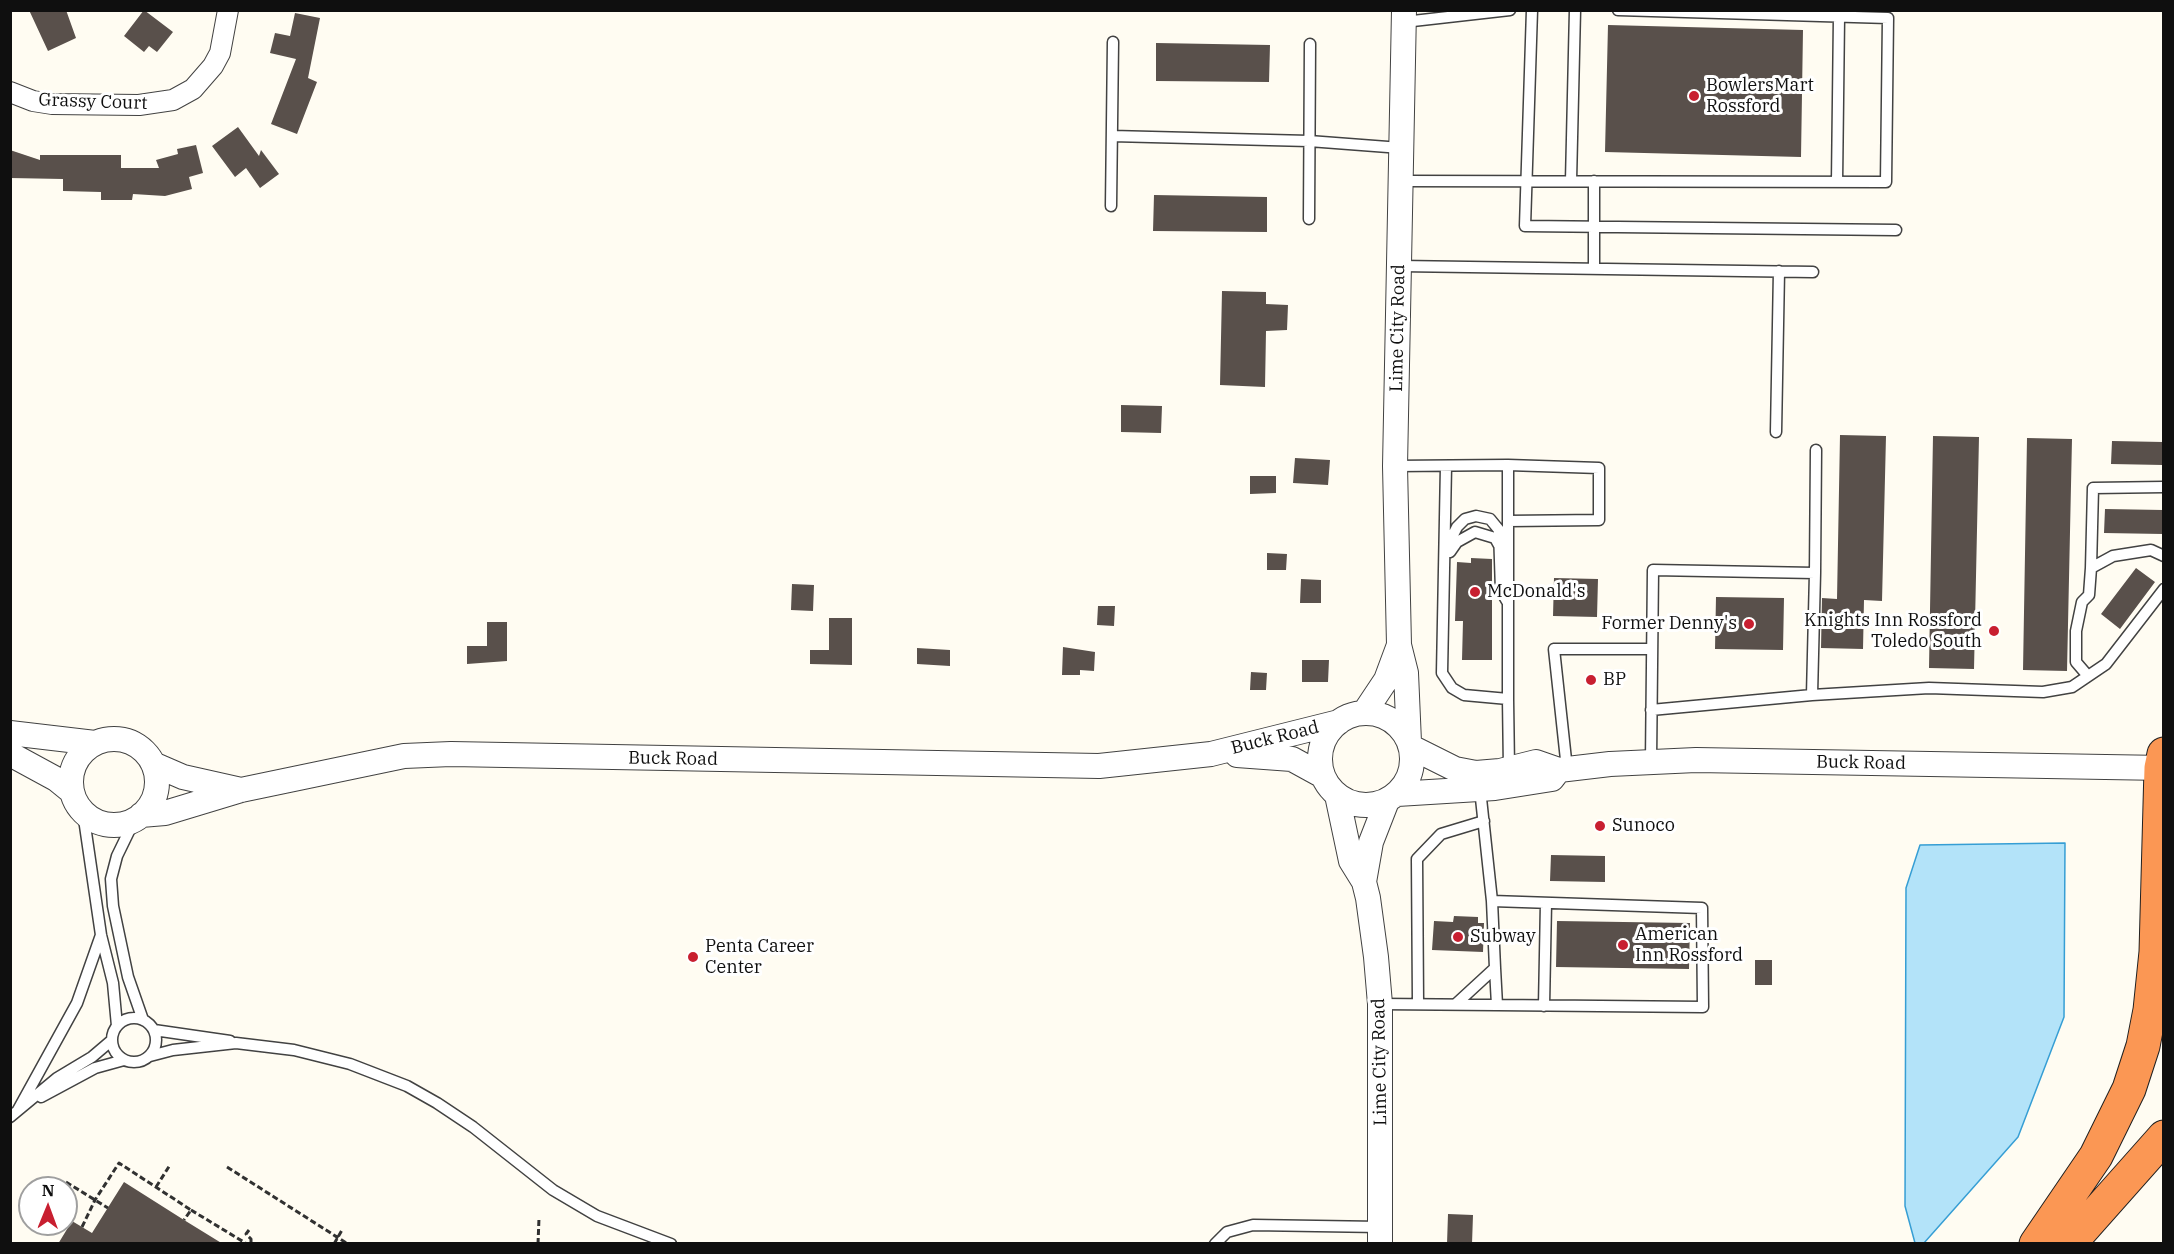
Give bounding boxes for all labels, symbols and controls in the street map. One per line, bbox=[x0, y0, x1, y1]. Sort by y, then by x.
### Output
place label: BowlersMart Rossford bbox=[1706, 75, 1814, 118]
street label: Grassy Court bbox=[38, 89, 148, 115]
marker: BowlersMart Rossford bbox=[1687, 89, 1701, 103]
street label: Lime City Road bbox=[1386, 264, 1410, 392]
place label: McDonald's bbox=[1487, 581, 1586, 603]
marker: McDonald's bbox=[1468, 585, 1482, 599]
place label: Knights Inn Rossford Toledo South bbox=[1804, 610, 1982, 652]
place label: Former Denny's bbox=[1601, 613, 1737, 635]
marker: Former Denny's bbox=[1742, 617, 1756, 631]
marker: Knights Inn Rossford Toledo South bbox=[1987, 624, 2001, 638]
place label: BP bbox=[1603, 669, 1626, 691]
marker: BP bbox=[1584, 673, 1598, 687]
street label: Buck Road bbox=[1229, 717, 1321, 759]
street label: Buck Road bbox=[628, 747, 718, 771]
street label: Buck Road bbox=[1816, 751, 1906, 775]
place label: Sunoco bbox=[1612, 815, 1675, 837]
marker: Sunoco bbox=[1593, 819, 1607, 833]
place label: American Inn Rossford bbox=[1635, 924, 1743, 966]
place label: Subway bbox=[1470, 926, 1536, 948]
marker: Subway bbox=[1451, 930, 1465, 944]
place label: Penta Career Center bbox=[705, 936, 814, 978]
marker: American Inn Rossford bbox=[1616, 938, 1630, 952]
marker: Penta Career Center bbox=[686, 950, 700, 964]
street label: Lime City Road bbox=[1368, 998, 1392, 1126]
north arrow bbox=[18, 1176, 78, 1236]
text: N bbox=[42, 1180, 55, 1200]

